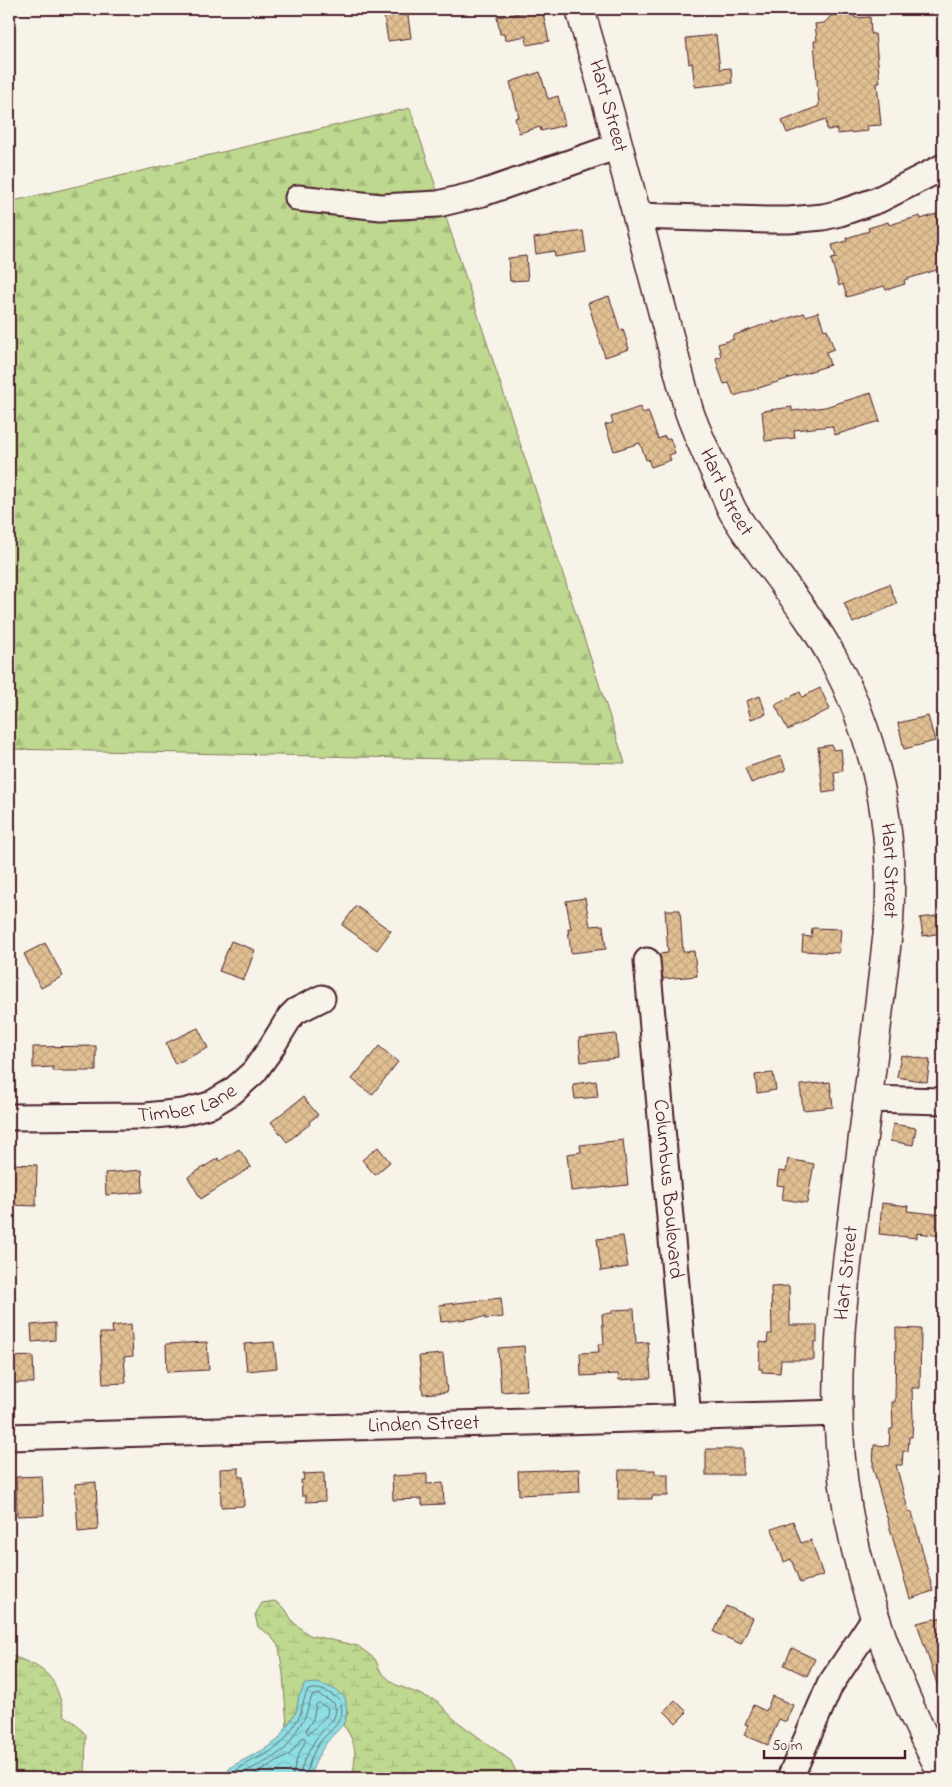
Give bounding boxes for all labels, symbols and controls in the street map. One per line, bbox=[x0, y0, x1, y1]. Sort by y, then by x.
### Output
street label: Hart Street bbox=[580, 56, 635, 156]
street label: Hart Street bbox=[691, 444, 760, 543]
street label: Hart Street bbox=[871, 822, 905, 919]
street label: Timber Lane bbox=[137, 1077, 244, 1131]
street label: Columbus Boulevard bbox=[644, 1098, 690, 1280]
street label: Hart Street bbox=[827, 1224, 867, 1322]
street label: Linden Street bbox=[368, 1408, 480, 1442]
scale bar bbox=[764, 1727, 906, 1759]
text: 50 m bbox=[772, 1735, 803, 1757]

